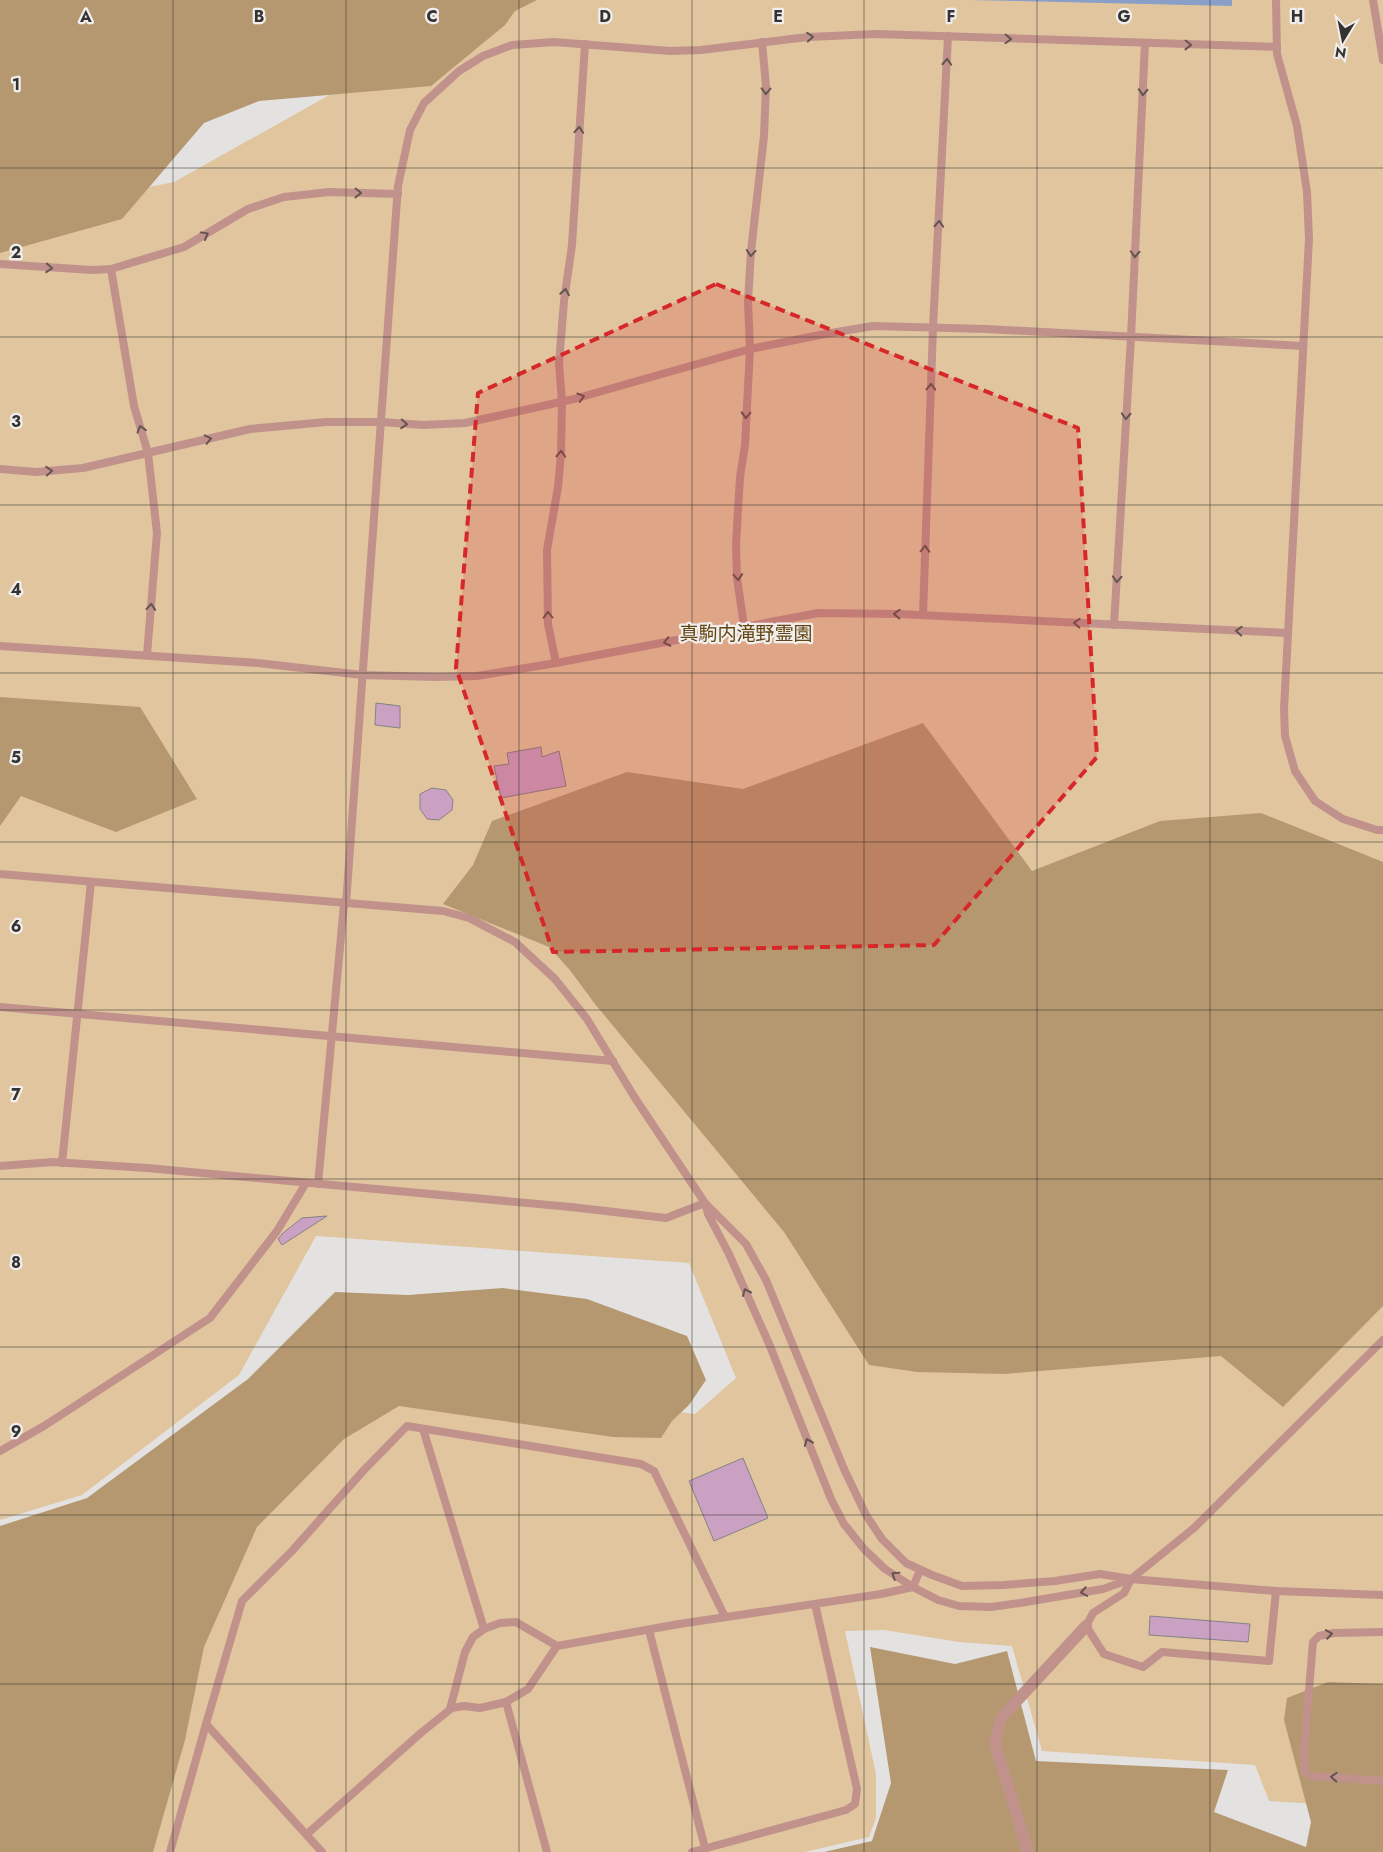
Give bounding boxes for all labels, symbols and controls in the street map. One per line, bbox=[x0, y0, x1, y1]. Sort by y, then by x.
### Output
text: A bbox=[79, 5, 92, 28]
text: B bbox=[254, 5, 264, 28]
text: C bbox=[426, 5, 438, 28]
text: D bbox=[599, 5, 611, 28]
text: E bbox=[773, 5, 783, 28]
text: F bbox=[947, 5, 955, 28]
text: G bbox=[1117, 5, 1131, 28]
text: H bbox=[1291, 5, 1303, 28]
north arrow bbox=[1318, 15, 1368, 65]
one-way arrow bbox=[807, 31, 815, 42]
one-way arrow bbox=[1004, 33, 1012, 44]
one-way arrow bbox=[1184, 39, 1192, 50]
text: N bbox=[1334, 42, 1348, 64]
one-way arrow bbox=[941, 58, 952, 66]
text: 1 bbox=[12, 73, 20, 96]
one-way arrow bbox=[760, 87, 771, 95]
one-way arrow bbox=[1138, 88, 1148, 96]
one-way arrow bbox=[574, 126, 585, 134]
one-way arrow bbox=[354, 188, 362, 198]
one-way arrow bbox=[933, 220, 944, 228]
one-way arrow bbox=[199, 231, 208, 241]
text: 2 bbox=[11, 241, 21, 264]
one-way arrow bbox=[746, 249, 757, 257]
one-way arrow bbox=[1130, 250, 1140, 258]
one-way arrow bbox=[45, 262, 53, 273]
one-way arrow bbox=[559, 287, 570, 295]
one-way arrow bbox=[926, 383, 936, 390]
one-way arrow bbox=[576, 392, 584, 402]
text: 3 bbox=[11, 410, 21, 433]
one-way arrow bbox=[741, 412, 751, 419]
one-way arrow bbox=[1121, 413, 1132, 421]
one-way arrow bbox=[400, 418, 408, 429]
one-way arrow bbox=[136, 425, 146, 433]
one-way arrow bbox=[203, 434, 212, 445]
one-way arrow bbox=[555, 450, 566, 458]
one-way arrow bbox=[45, 465, 53, 476]
one-way arrow bbox=[920, 545, 930, 552]
one-way arrow bbox=[732, 573, 743, 581]
one-way arrow bbox=[1111, 575, 1122, 583]
text: 4 bbox=[10, 578, 22, 601]
one-way arrow bbox=[146, 602, 157, 610]
one-way arrow bbox=[893, 609, 900, 619]
one-way arrow bbox=[543, 611, 553, 619]
one-way arrow bbox=[1072, 618, 1080, 629]
park label: 真駒内滝野霊園 bbox=[679, 620, 813, 647]
one-way arrow bbox=[1235, 625, 1243, 636]
one-way arrow bbox=[663, 636, 672, 647]
text: 5 bbox=[11, 746, 21, 769]
text: 6 bbox=[11, 915, 21, 938]
text: 7 bbox=[11, 1083, 21, 1106]
text: 8 bbox=[11, 1251, 21, 1274]
one-way arrow bbox=[742, 1288, 753, 1297]
text: 9 bbox=[11, 1420, 21, 1443]
one-way arrow bbox=[804, 1438, 814, 1447]
one-way arrow bbox=[892, 1572, 901, 1582]
one-way arrow bbox=[1080, 1587, 1089, 1597]
one-way arrow bbox=[1325, 1630, 1333, 1640]
one-way arrow bbox=[1330, 1772, 1338, 1783]

